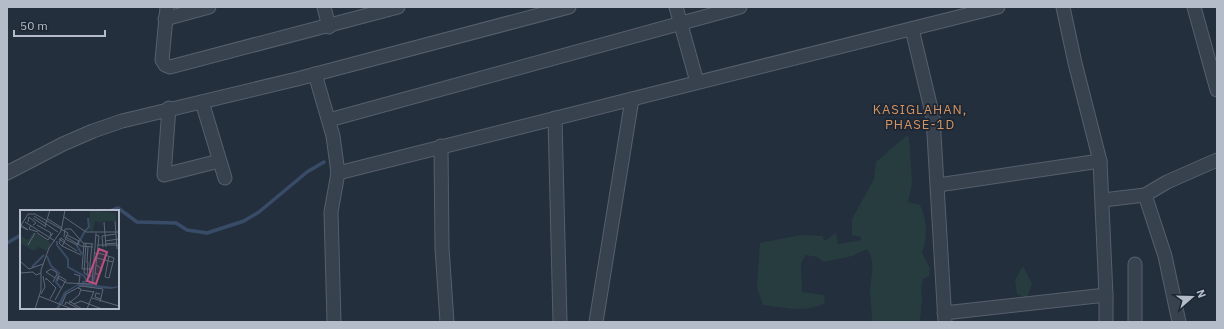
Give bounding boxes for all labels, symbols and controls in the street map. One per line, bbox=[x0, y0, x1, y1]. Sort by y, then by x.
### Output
scale bar bbox=[14, 12, 105, 38]
text: 50 m bbox=[20, 18, 48, 33]
district label: KASIGLAHAN, PHASE-1D bbox=[873, 101, 967, 133]
inset map bbox=[20, 210, 119, 309]
north arrow bbox=[1172, 277, 1212, 317]
text: N bbox=[1193, 287, 1209, 300]

